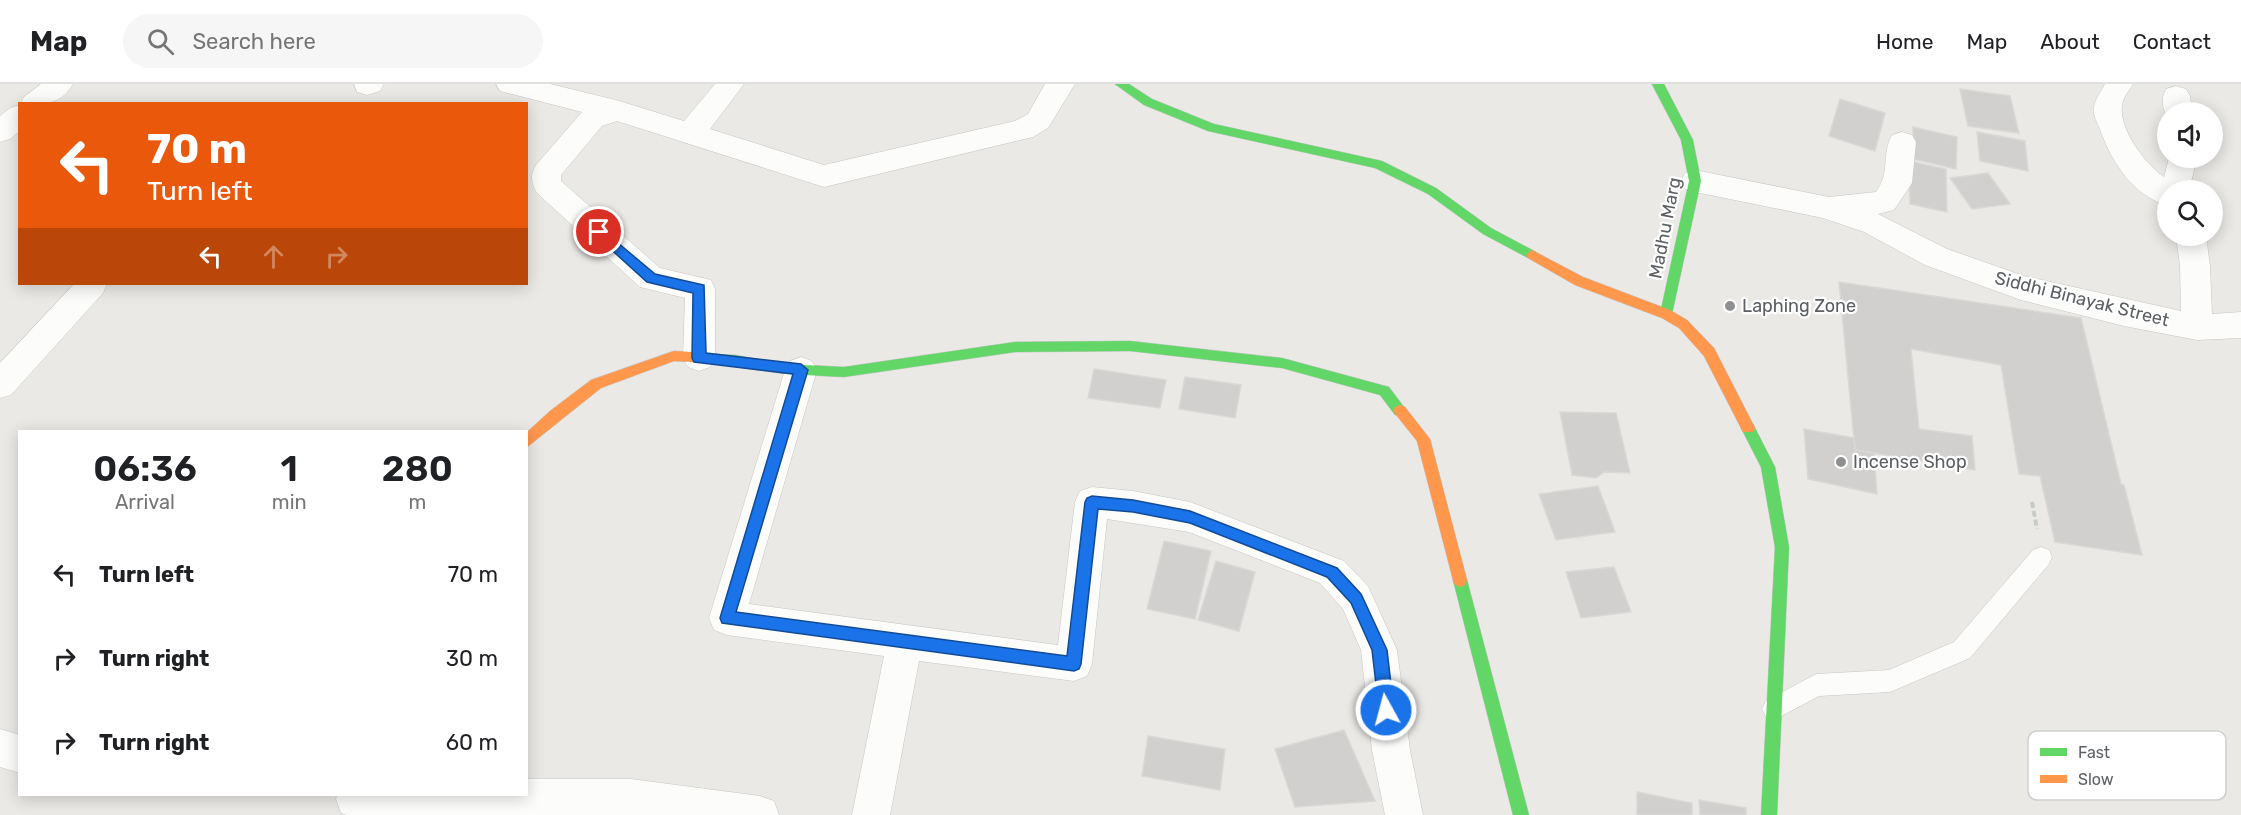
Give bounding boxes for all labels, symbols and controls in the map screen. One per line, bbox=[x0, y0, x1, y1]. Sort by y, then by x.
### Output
search box bbox=[123, 14, 543, 68]
text: Map bbox=[30, 25, 87, 58]
icon: search bbox=[144, 25, 177, 58]
text: Search here bbox=[192, 28, 316, 55]
text: Home bbox=[1876, 29, 1933, 54]
text: Map bbox=[1966, 29, 2007, 54]
text: About bbox=[2040, 29, 2100, 54]
text: Contact bbox=[2133, 29, 2211, 54]
map controls bbox=[2157, 102, 2223, 246]
button: sound bbox=[2157, 102, 2223, 168]
text: 70 m bbox=[147, 124, 247, 174]
icon: left bbox=[48, 126, 126, 204]
text: Turn left bbox=[147, 175, 252, 207]
street label: Madhu Marg bbox=[1644, 175, 1686, 281]
button: search bbox=[2157, 180, 2223, 246]
pin bbox=[573, 206, 624, 257]
icon: arrive bbox=[582, 215, 615, 248]
icon: left bbox=[194, 240, 227, 273]
icon: ahead bbox=[257, 240, 290, 273]
icon: right bbox=[320, 240, 353, 273]
street label: Siddhi Binayak Street bbox=[1993, 267, 2171, 331]
place label: Laphing Zone bbox=[1742, 295, 1856, 317]
marker: Laphing Zone bbox=[1723, 299, 1737, 313]
text: 06:36 bbox=[93, 447, 197, 490]
text: 1 bbox=[281, 447, 298, 490]
text: 280 bbox=[382, 447, 453, 490]
place label: Incense Shop bbox=[1853, 451, 1967, 473]
marker: Incense Shop bbox=[1834, 455, 1848, 469]
text: Arrival bbox=[115, 490, 175, 514]
text: min bbox=[272, 490, 307, 514]
text: m bbox=[408, 490, 426, 514]
icon: left bbox=[48, 558, 81, 591]
text: Turn left bbox=[99, 561, 194, 588]
text: 70 m bbox=[448, 561, 498, 588]
icon: right bbox=[48, 642, 81, 675]
text: Turn right bbox=[99, 645, 209, 672]
text: 30 m bbox=[446, 645, 498, 672]
position arrow bbox=[1354, 678, 1418, 742]
icon: right bbox=[48, 726, 81, 759]
text: Turn right bbox=[99, 729, 209, 756]
text: 60 m bbox=[446, 729, 498, 756]
legend bbox=[2028, 731, 2226, 800]
text: Fast bbox=[2078, 743, 2110, 762]
text: Slow bbox=[2078, 770, 2114, 789]

